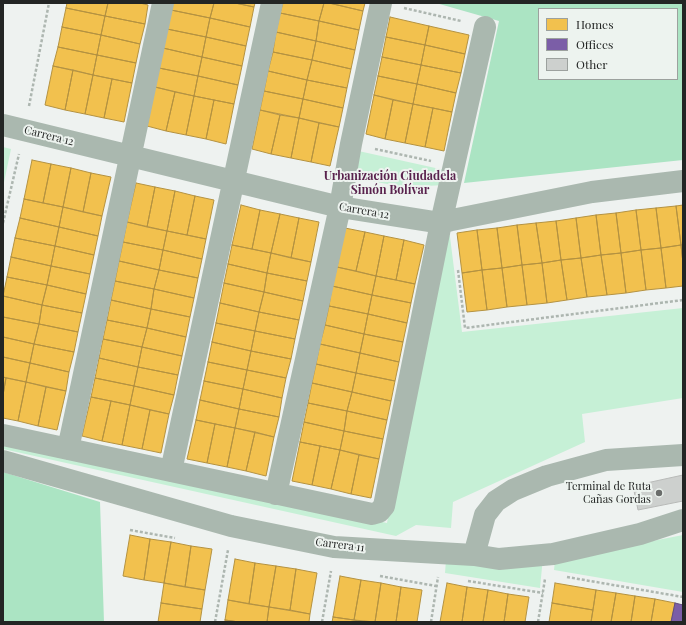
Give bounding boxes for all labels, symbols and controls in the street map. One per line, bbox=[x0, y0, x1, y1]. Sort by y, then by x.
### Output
legend bbox=[538, 8, 678, 80]
text: Homes bbox=[576, 16, 614, 32]
text: Offices bbox=[576, 36, 613, 52]
text: Other bbox=[576, 56, 608, 72]
street label: Carrera 12 bbox=[23, 123, 75, 149]
district label: Urbanización Ciudadela Simón Bolívar bbox=[324, 169, 456, 197]
street label: Carrera 12 bbox=[338, 200, 390, 222]
place label: Terminal de Ruta Cañas Gordas bbox=[566, 480, 651, 506]
marker: Terminal de Ruta Cañas Gordas bbox=[654, 488, 664, 498]
street label: Carrera 11 bbox=[315, 535, 365, 555]

